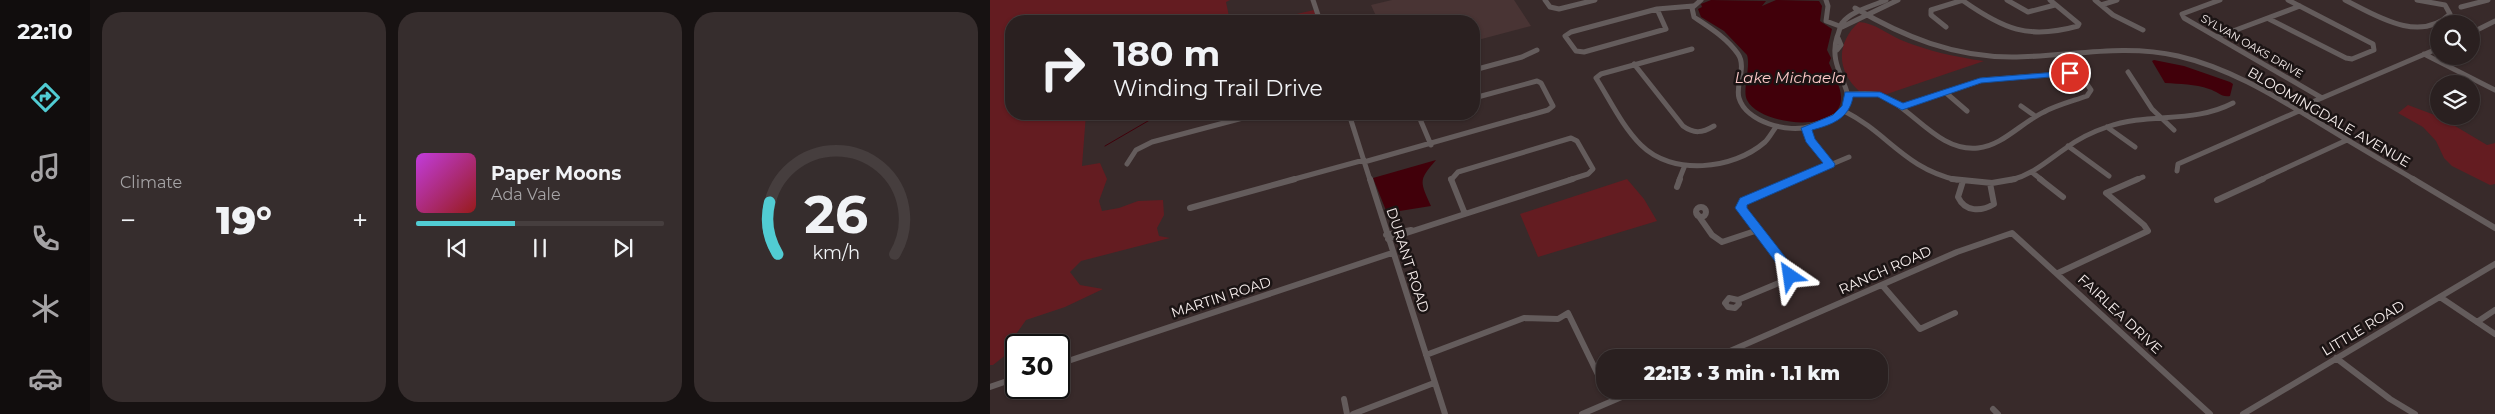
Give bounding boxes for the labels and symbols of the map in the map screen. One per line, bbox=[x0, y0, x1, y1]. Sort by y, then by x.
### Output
street label: SYLVAN OAKS DRIVE bbox=[2198, 11, 2306, 81]
pin bbox=[2049, 52, 2091, 94]
street label: BLOOMINGDALE AVENUE bbox=[2244, 63, 2414, 171]
water label: Lake Michaela bbox=[1735, 68, 1845, 87]
street label: DURANT ROAD bbox=[1383, 205, 1433, 315]
street label: RANCH ROAD bbox=[1836, 241, 1934, 299]
position arrow bbox=[1763, 249, 1815, 301]
street label: FAIRLEA DRIVE bbox=[2074, 270, 2166, 358]
street label: MARTIN ROAD bbox=[1169, 272, 1273, 322]
street label: LITTLE ROAD bbox=[2318, 296, 2408, 360]
speed limit sign: 30 bbox=[1005, 334, 1070, 399]

